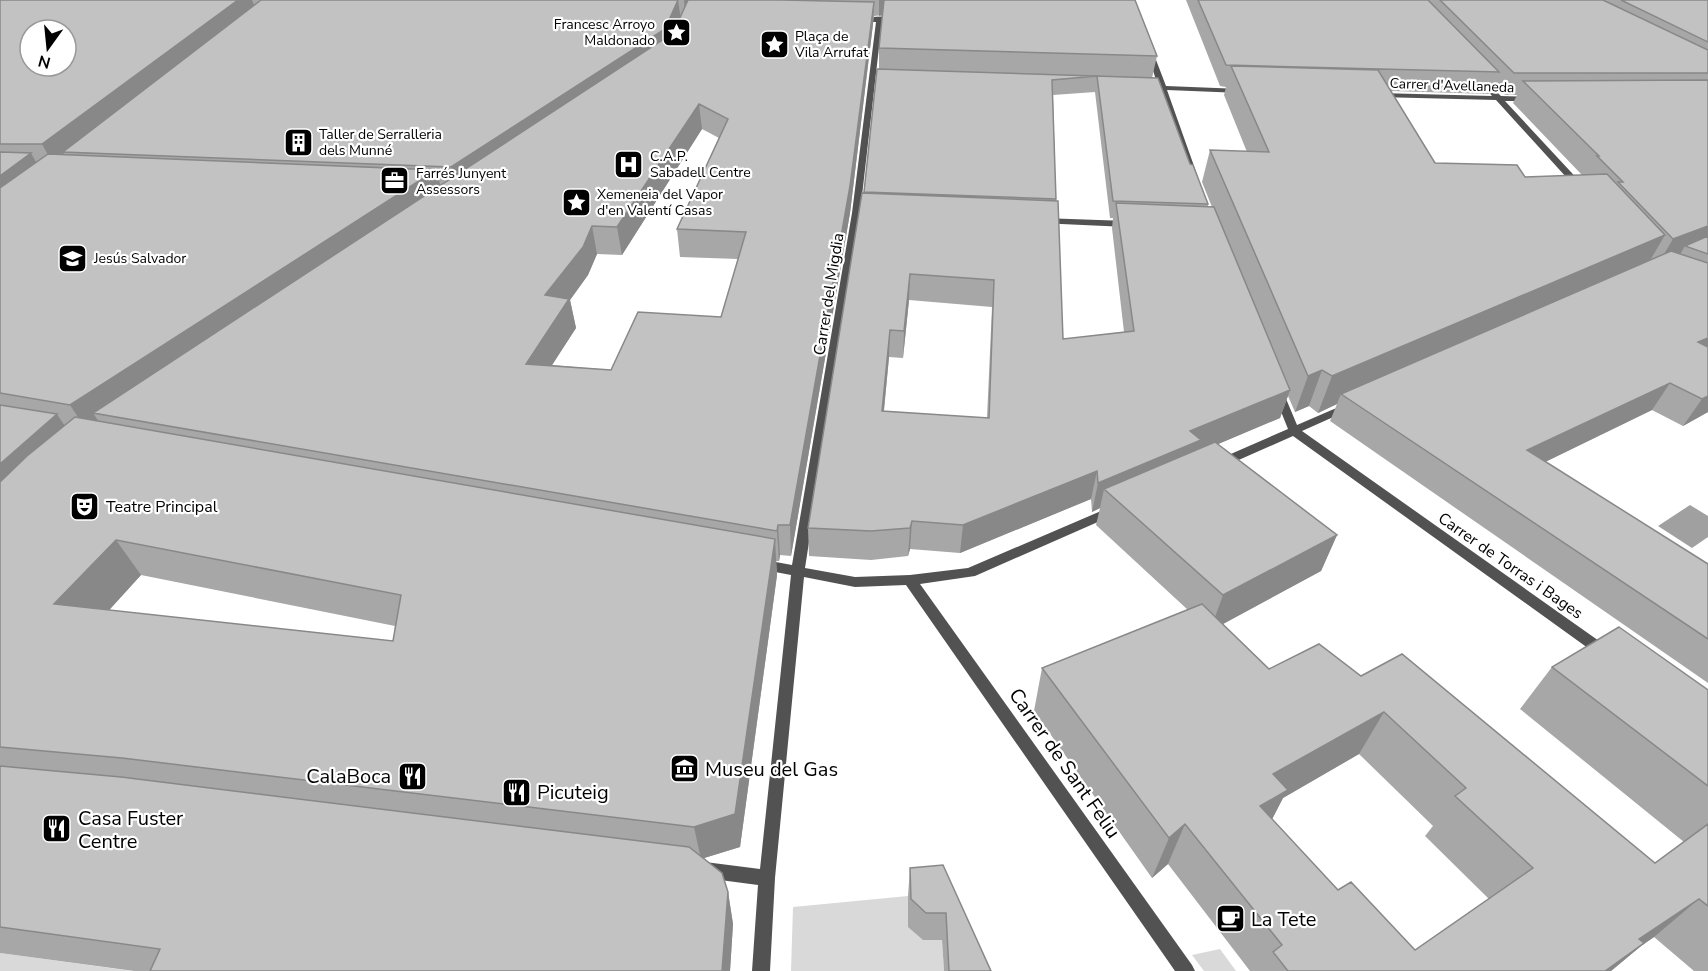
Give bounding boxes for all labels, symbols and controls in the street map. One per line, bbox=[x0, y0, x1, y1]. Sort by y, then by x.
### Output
place label: Francesc Arroyo Maldonado bbox=[554, 15, 655, 50]
place icon: Francesc Arroyo Maldonado bbox=[660, 16, 692, 48]
north arrow bbox=[18, 18, 78, 78]
place label: Plaça de Vila Arrufat bbox=[794, 27, 868, 62]
place icon: Plaça de Vila Arrufat bbox=[758, 28, 790, 60]
text: N bbox=[36, 49, 53, 74]
street label: Carrer d'Avellaneda bbox=[1389, 74, 1515, 97]
place label: Taller de Serralleria dels Munné bbox=[319, 125, 442, 160]
building icon: Taller de Serralleria dels Munné bbox=[282, 126, 314, 158]
place label: C.A.P. Sabadell Centre bbox=[650, 147, 751, 182]
hospital icon: C.A.P. Sabadell Centre bbox=[613, 148, 645, 180]
place label: Farrés Junyent Assessors bbox=[416, 164, 506, 199]
office icon: Farrés Junyent Assessors bbox=[379, 165, 411, 197]
place label: Xemeneia del Vapor d'en Valentí Casas bbox=[597, 185, 723, 220]
place icon: Xemeneia del Vapor d'en Valentí Casas bbox=[560, 186, 592, 218]
street label: Carrer del Migdia bbox=[808, 231, 850, 357]
school or university icon: Jesús Salvador bbox=[57, 242, 89, 274]
place label: Jesús Salvador bbox=[93, 249, 186, 268]
theatre icon: Teatre Principal bbox=[69, 490, 101, 522]
place label: Teatre Principal bbox=[106, 496, 218, 518]
street label: Carrer de Torras i Bages bbox=[1434, 507, 1587, 624]
street label: Carrer de Sant Feliu bbox=[1003, 683, 1127, 844]
museum icon: Museu del Gas bbox=[668, 753, 700, 785]
place label: Museu del Gas bbox=[705, 756, 838, 783]
restaurant icon: CalaBoca bbox=[396, 760, 428, 792]
place label: CalaBoca bbox=[306, 763, 391, 790]
restaurant icon: Picuteig bbox=[500, 776, 532, 808]
place label: Picuteig bbox=[537, 779, 609, 806]
place label: Casa Fuster Centre bbox=[78, 805, 183, 855]
restaurant icon: Casa Fuster Centre bbox=[41, 813, 73, 845]
cafe icon: La Tete bbox=[1214, 903, 1246, 935]
place label: La Tete bbox=[1251, 906, 1316, 933]

